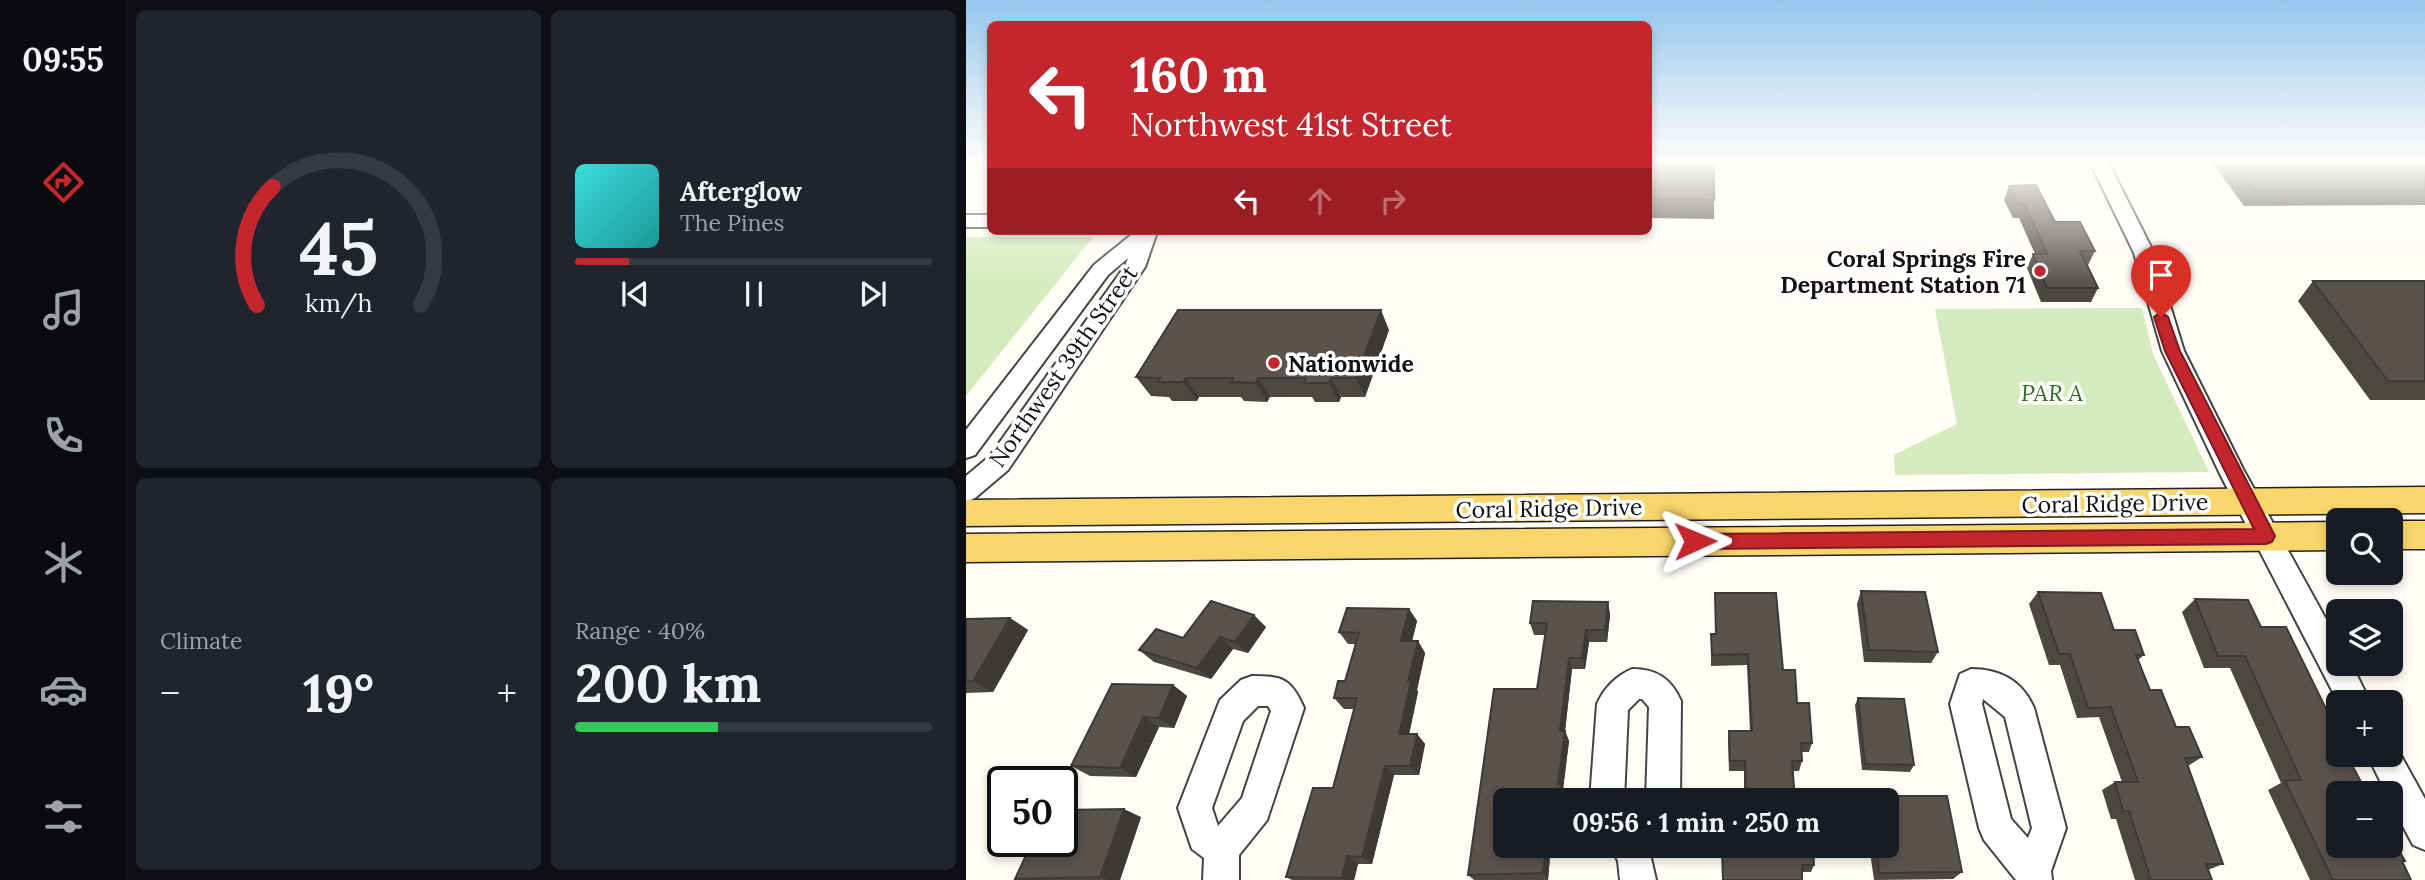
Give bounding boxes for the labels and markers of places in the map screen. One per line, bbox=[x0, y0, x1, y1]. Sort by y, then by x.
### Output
place label: Coral Springs Fire Department Station 71 bbox=[1780, 244, 2026, 299]
pin bbox=[2131, 245, 2191, 317]
marker: Coral Springs Fire Department Station 71 bbox=[2032, 263, 2048, 279]
place label: Nationwide bbox=[1288, 349, 1414, 378]
marker: Nationwide bbox=[1266, 355, 1282, 371]

